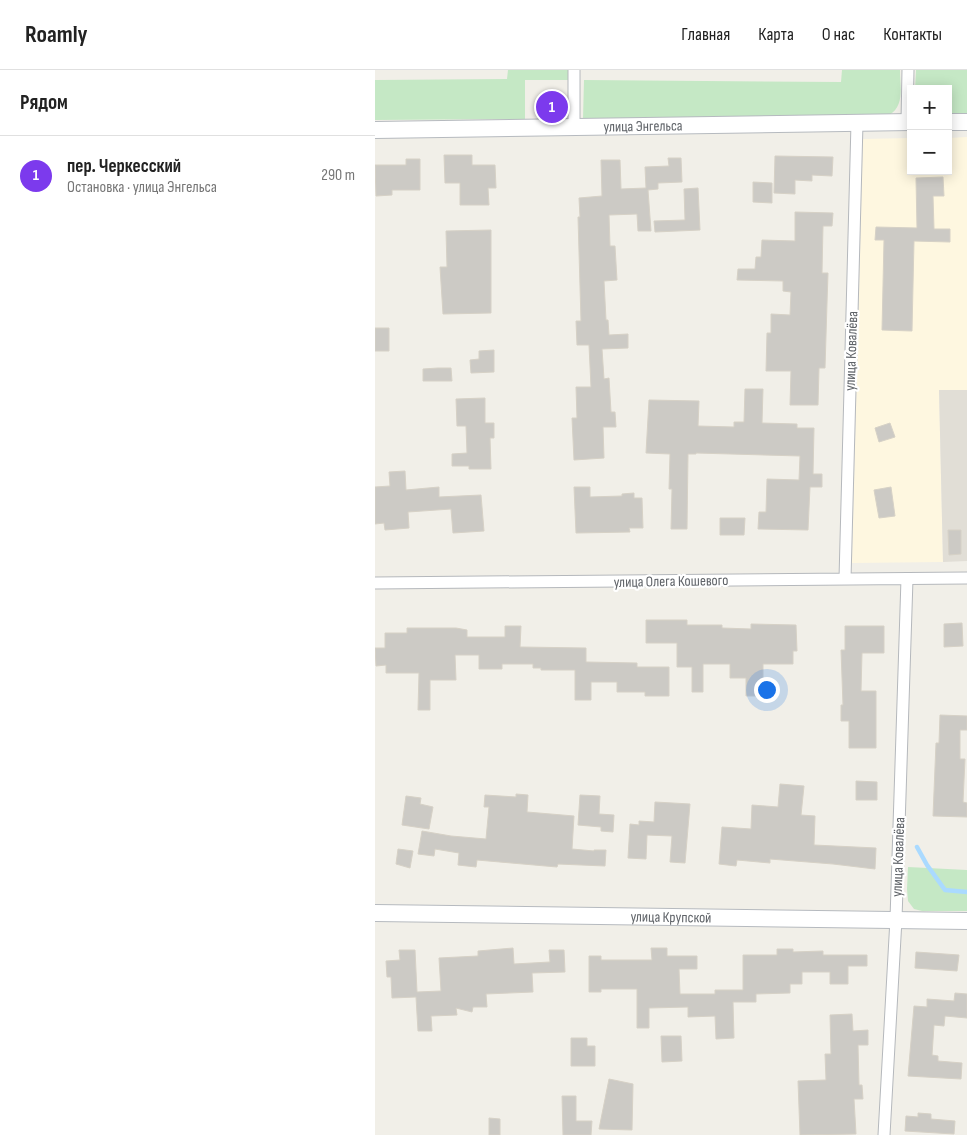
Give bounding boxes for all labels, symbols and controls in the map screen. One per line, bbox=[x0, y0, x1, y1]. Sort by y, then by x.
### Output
text: Roamly bbox=[25, 20, 88, 49]
text: Главная bbox=[681, 24, 730, 45]
text: Карта bbox=[758, 24, 794, 45]
text: О нас bbox=[822, 24, 855, 45]
text: Контакты bbox=[883, 24, 942, 45]
map controls bbox=[907, 85, 952, 175]
button: + bbox=[907, 85, 952, 130]
pin: 1 bbox=[536, 88, 568, 126]
text: Рядом bbox=[20, 90, 68, 115]
street label: улица Энгельса bbox=[603, 116, 683, 137]
button: − bbox=[907, 130, 952, 175]
text: пер. Черкесский bbox=[67, 155, 181, 178]
text: 1 bbox=[33, 166, 39, 185]
text: 290 m bbox=[321, 166, 355, 185]
text: Остановка · улица Энгельса bbox=[67, 178, 217, 197]
street label: улица Ковалёва bbox=[841, 311, 862, 391]
street label: улица Олега Кошевого bbox=[613, 571, 729, 592]
your location bbox=[754, 677, 780, 703]
street label: улица Ковалёва bbox=[888, 817, 909, 897]
street label: улица Крупской bbox=[630, 907, 712, 928]

